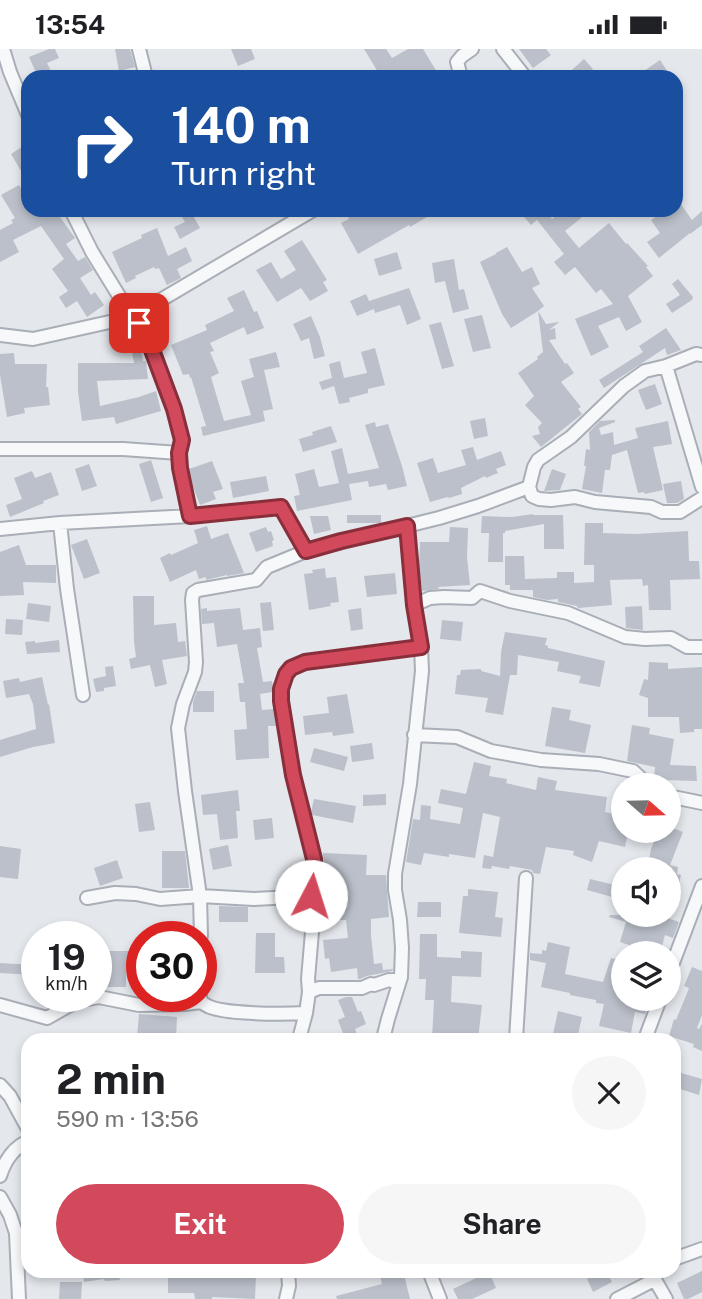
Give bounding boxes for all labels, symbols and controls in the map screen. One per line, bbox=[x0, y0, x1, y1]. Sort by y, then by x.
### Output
text: 13:54 bbox=[35, 9, 105, 40]
text: 140 m bbox=[171, 96, 311, 154]
icon: right bbox=[56, 98, 147, 189]
text: Turn right bbox=[171, 155, 316, 192]
pin bbox=[109, 293, 169, 353]
icon: arrive bbox=[120, 304, 158, 342]
north arrow bbox=[611, 773, 681, 843]
map controls bbox=[611, 773, 681, 1011]
button: sound bbox=[611, 857, 681, 927]
position arrow bbox=[274, 859, 348, 933]
speed limit sign: 30 bbox=[126, 921, 217, 1012]
text: 19 bbox=[47, 937, 86, 978]
button: layers bbox=[611, 941, 681, 1011]
text: km/h bbox=[45, 973, 88, 994]
text: 2 min bbox=[56, 1054, 166, 1103]
button: close bbox=[572, 1056, 646, 1130]
text: 590 m · 13:56 bbox=[56, 1105, 199, 1132]
button: Exit bbox=[56, 1184, 344, 1264]
button: Share bbox=[358, 1184, 646, 1264]

